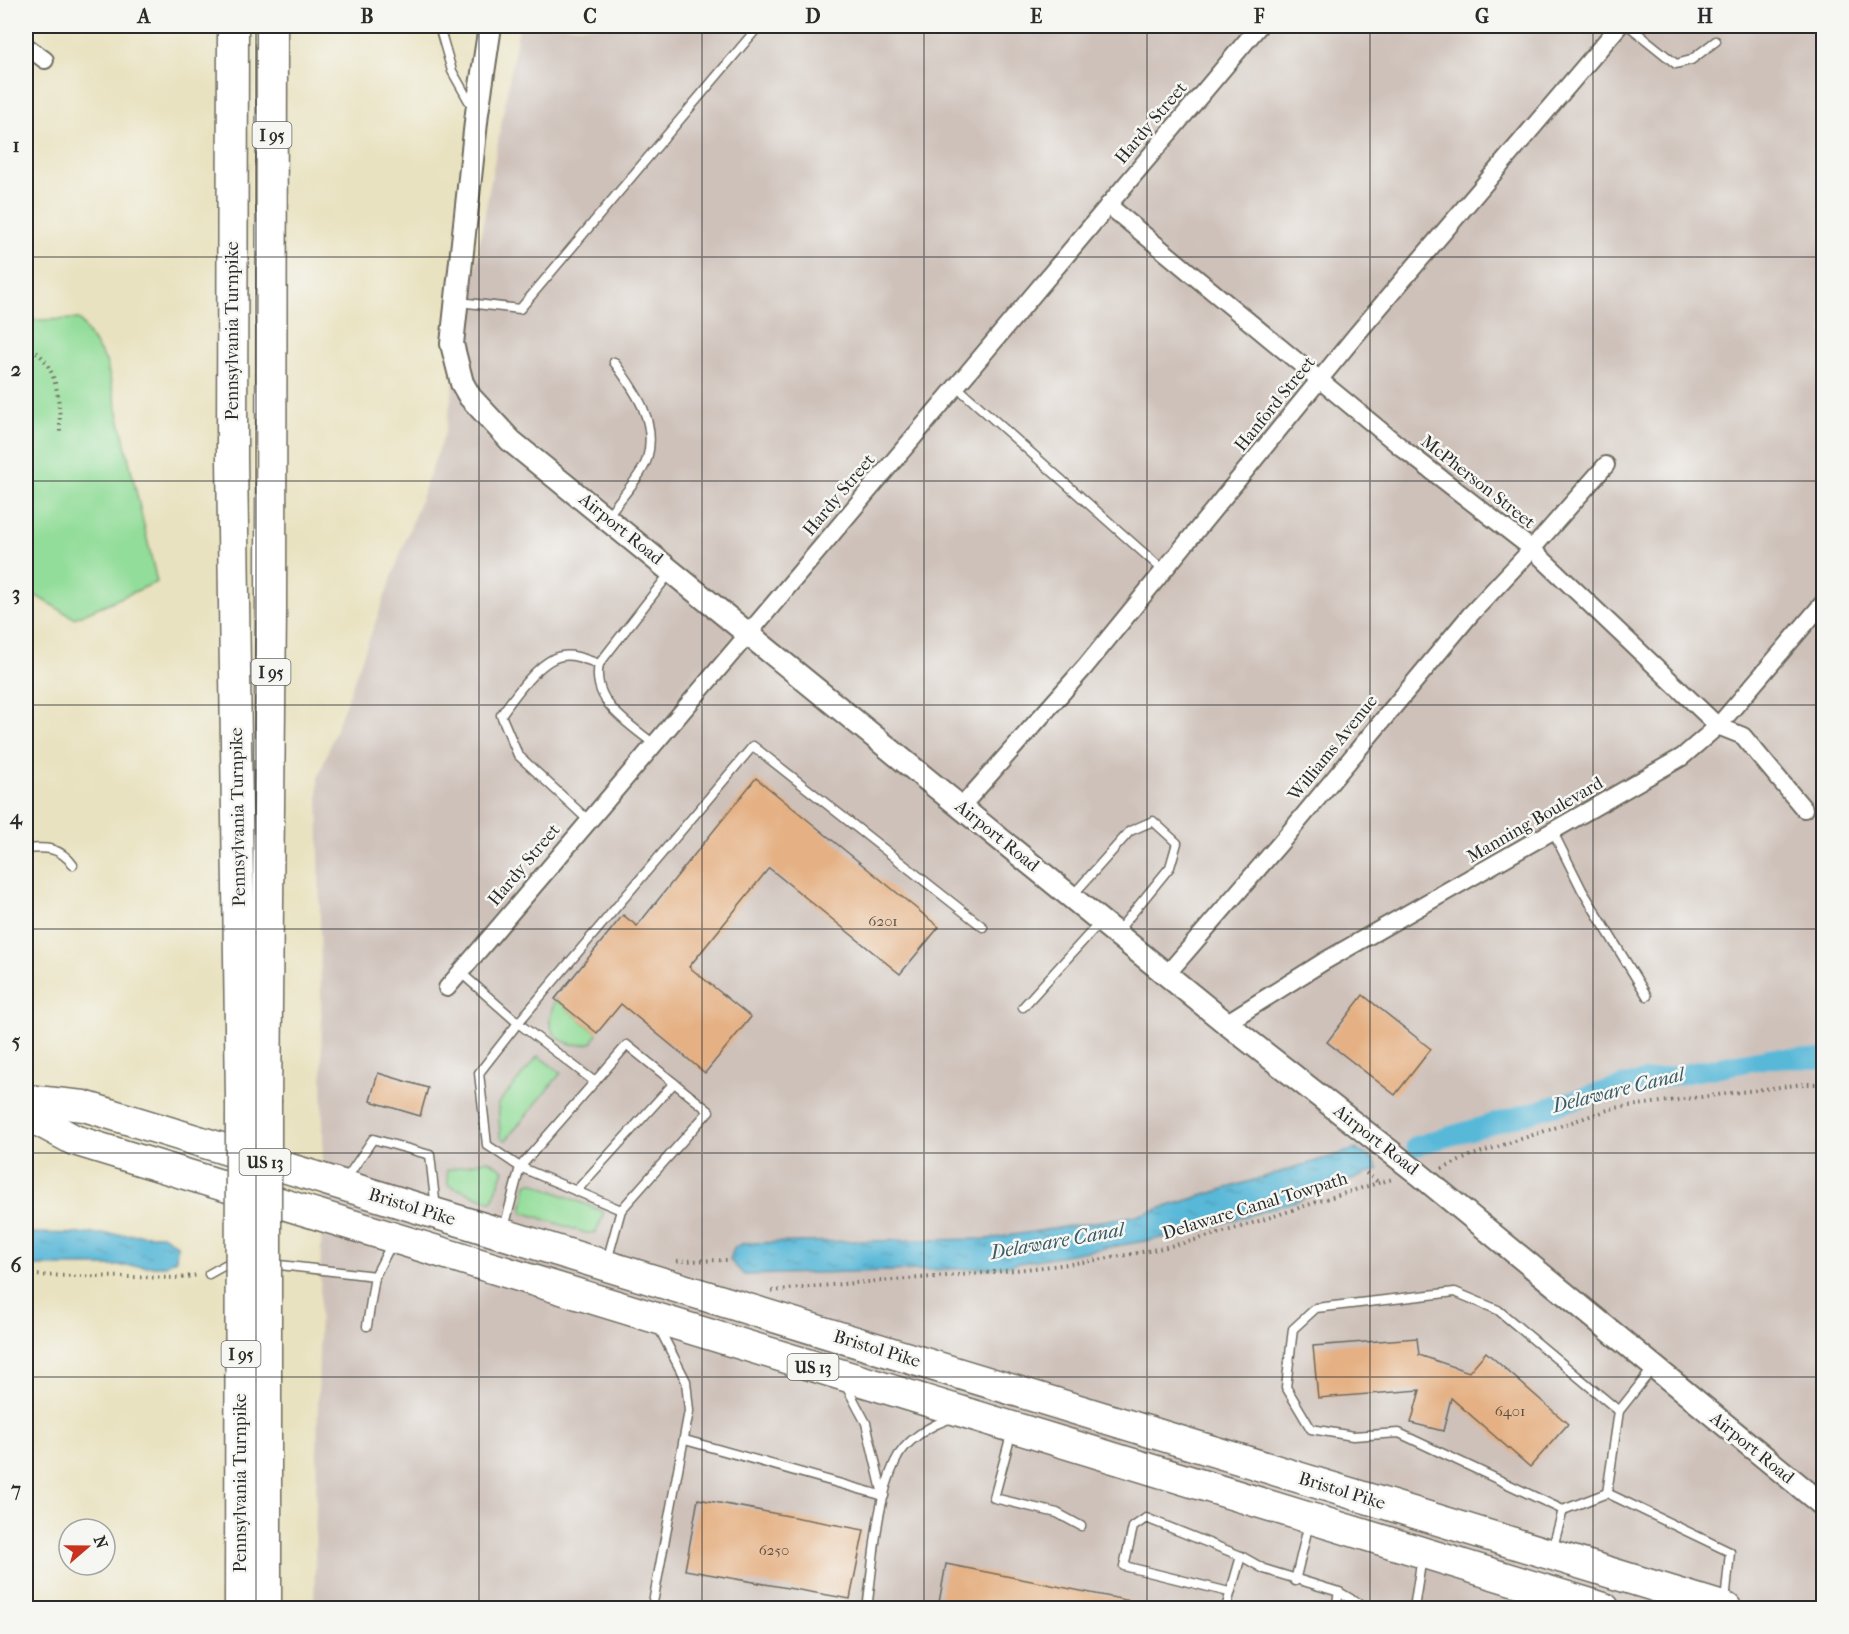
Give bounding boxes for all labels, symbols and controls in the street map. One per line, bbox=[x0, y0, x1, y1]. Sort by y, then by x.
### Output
text: A bbox=[136, 5, 152, 28]
text: B bbox=[360, 5, 374, 28]
text: C bbox=[583, 5, 597, 28]
text: D bbox=[805, 5, 821, 28]
text: E bbox=[1030, 5, 1042, 28]
text: F bbox=[1253, 5, 1265, 28]
text: G bbox=[1475, 5, 1489, 28]
text: H bbox=[1697, 5, 1713, 28]
street label: Hardy Street bbox=[1111, 77, 1192, 168]
road number: I 95 bbox=[252, 122, 292, 148]
text: 1 bbox=[12, 134, 20, 157]
street label: Pennsylvania Turnpike bbox=[222, 241, 243, 421]
street label: Hanford Street bbox=[1230, 352, 1320, 456]
text: 2 bbox=[11, 358, 21, 381]
street label: McPherson Street bbox=[1417, 431, 1540, 533]
street label: Hardy Street bbox=[799, 449, 880, 540]
street label: Airport Road bbox=[574, 488, 667, 569]
text: 3 bbox=[12, 582, 20, 605]
road number: I 95 bbox=[252, 659, 290, 685]
street label: Williams Avenue bbox=[1283, 691, 1382, 806]
street label: Pennsylvania Turnpike bbox=[226, 727, 250, 907]
street label: Manning Boulevard bbox=[1463, 772, 1607, 868]
street label: Airport Road bbox=[950, 795, 1043, 876]
text: 4 bbox=[9, 806, 23, 830]
street label: Hardy Street bbox=[484, 819, 565, 910]
house number: 6201 bbox=[868, 912, 898, 930]
text: 5 bbox=[12, 1030, 21, 1053]
water label: Delaware Canal bbox=[1548, 1062, 1688, 1118]
street label: Airport Road bbox=[1329, 1100, 1423, 1180]
road number: US 13 bbox=[240, 1149, 290, 1175]
street label: Delaware Canal Towpath bbox=[1160, 1168, 1350, 1244]
street label: Bristol Pike bbox=[366, 1184, 458, 1230]
water label: Delaware Canal bbox=[987, 1218, 1127, 1264]
text: 6 bbox=[11, 1254, 23, 1277]
street label: Bristol Pike bbox=[831, 1326, 923, 1372]
road number: I 95 bbox=[222, 1341, 260, 1367]
road number: US 13 bbox=[788, 1354, 838, 1380]
street label: Pennsylvania Turnpike bbox=[230, 1393, 251, 1573]
house number: 6401 bbox=[1495, 1402, 1525, 1420]
street label: Airport Road bbox=[1705, 1407, 1798, 1488]
street label: Bristol Pike bbox=[1296, 1468, 1388, 1514]
text: 7 bbox=[10, 1478, 21, 1501]
north arrow bbox=[57, 1517, 117, 1577]
text: N bbox=[90, 1533, 112, 1552]
house number: 6250 bbox=[759, 1541, 789, 1559]

